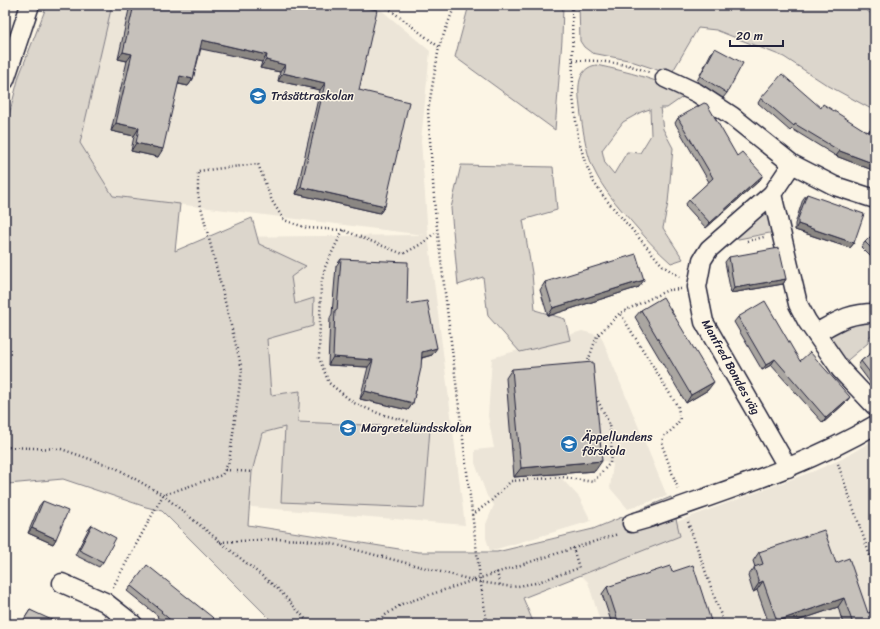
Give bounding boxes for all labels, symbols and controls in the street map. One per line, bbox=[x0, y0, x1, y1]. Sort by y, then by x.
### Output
scale bar bbox=[730, 22, 783, 48]
text: 20 m bbox=[736, 25, 763, 47]
place label: Tråsättraskolan bbox=[271, 85, 354, 107]
school or university icon: Tråsättraskolan bbox=[248, 86, 268, 106]
street label: Manfred Bondes väg bbox=[695, 315, 767, 419]
place label: Margretelundsskolan bbox=[361, 417, 472, 439]
school or university icon: Margretelundsskolan bbox=[338, 418, 358, 438]
place label: Äppellundens förskola bbox=[581, 426, 653, 462]
school or university icon: Äppellundens förskola bbox=[559, 434, 579, 454]

